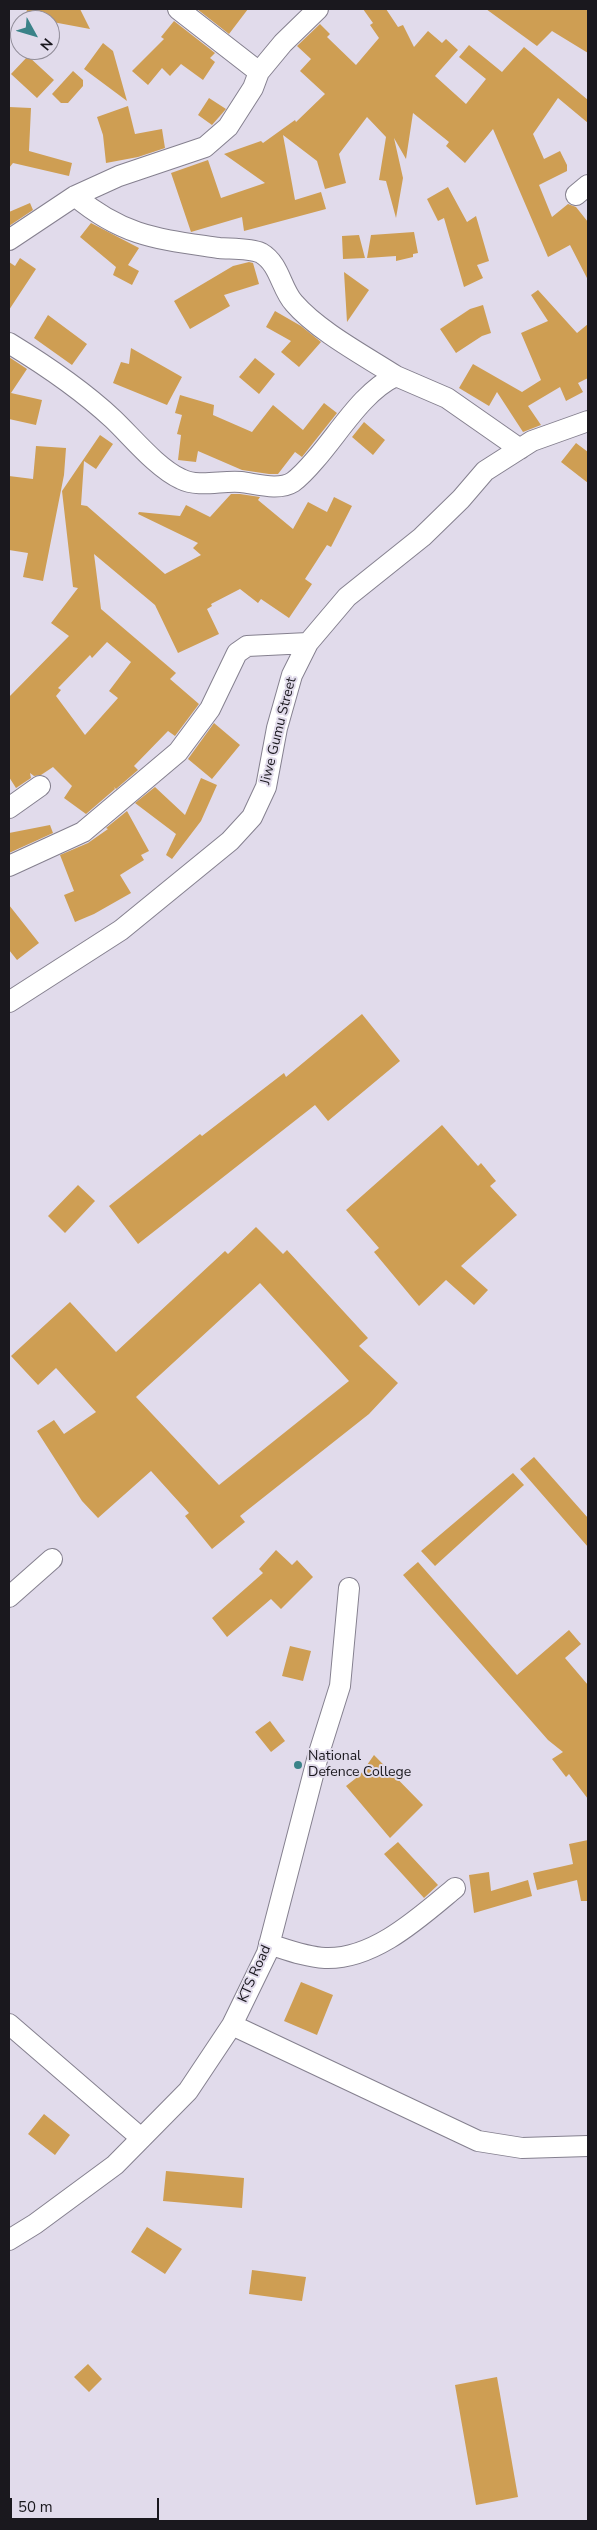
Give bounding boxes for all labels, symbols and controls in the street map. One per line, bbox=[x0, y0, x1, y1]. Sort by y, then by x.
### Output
north arrow bbox=[10, 10, 60, 60]
text: N bbox=[36, 34, 57, 54]
street label: Jiwe Gumu Street bbox=[258, 676, 300, 786]
place label: National Defence College bbox=[308, 1749, 411, 1781]
marker: National Defence College bbox=[292, 1759, 304, 1771]
street label: KTS Road bbox=[235, 1943, 275, 2005]
scale bar bbox=[12, 2488, 161, 2520]
text: 50 m bbox=[18, 2497, 53, 2517]

